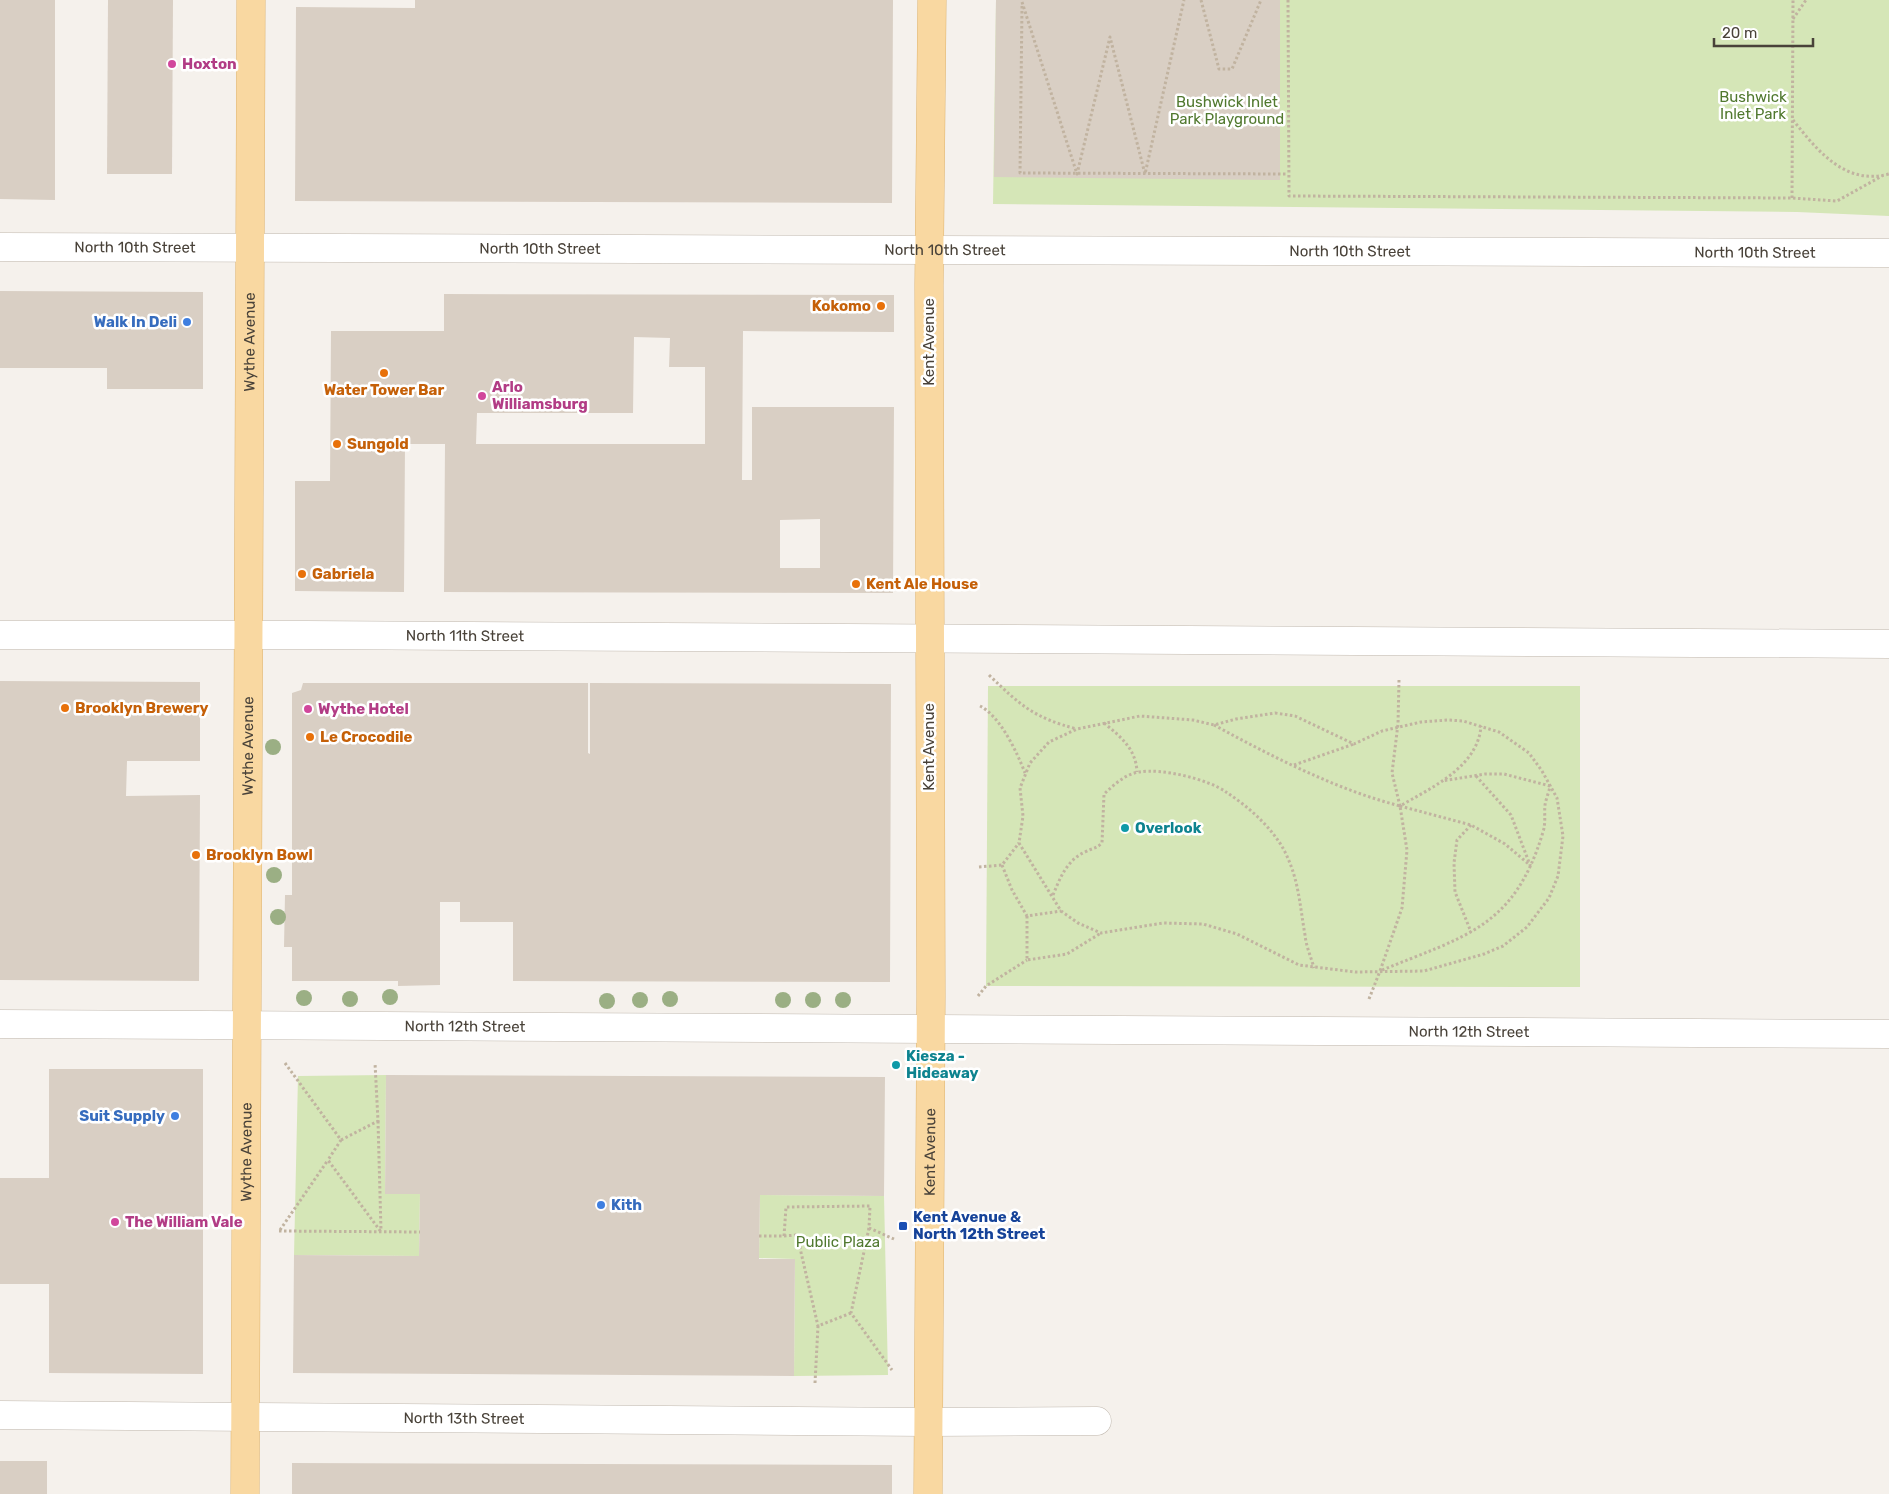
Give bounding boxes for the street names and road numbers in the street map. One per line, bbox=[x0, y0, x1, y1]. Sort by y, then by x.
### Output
street label: North 10th Street bbox=[74, 238, 196, 257]
street label: North 10th Street bbox=[479, 240, 601, 258]
street label: North 10th Street bbox=[884, 241, 1006, 259]
street label: North 10th Street bbox=[1289, 242, 1411, 260]
street label: North 10th Street bbox=[1694, 243, 1816, 262]
street label: Wythe Avenue bbox=[240, 292, 259, 392]
street label: Kent Avenue bbox=[920, 298, 938, 386]
street label: North 11th Street bbox=[406, 627, 524, 645]
street label: Wythe Avenue bbox=[239, 696, 257, 796]
street label: Kent Avenue bbox=[920, 703, 938, 791]
street label: North 12th Street bbox=[405, 1017, 526, 1036]
street label: North 12th Street bbox=[1409, 1022, 1530, 1041]
street label: Wythe Avenue bbox=[237, 1102, 256, 1202]
street label: Kent Avenue bbox=[921, 1108, 939, 1196]
street label: North 13th Street bbox=[403, 1409, 525, 1428]

